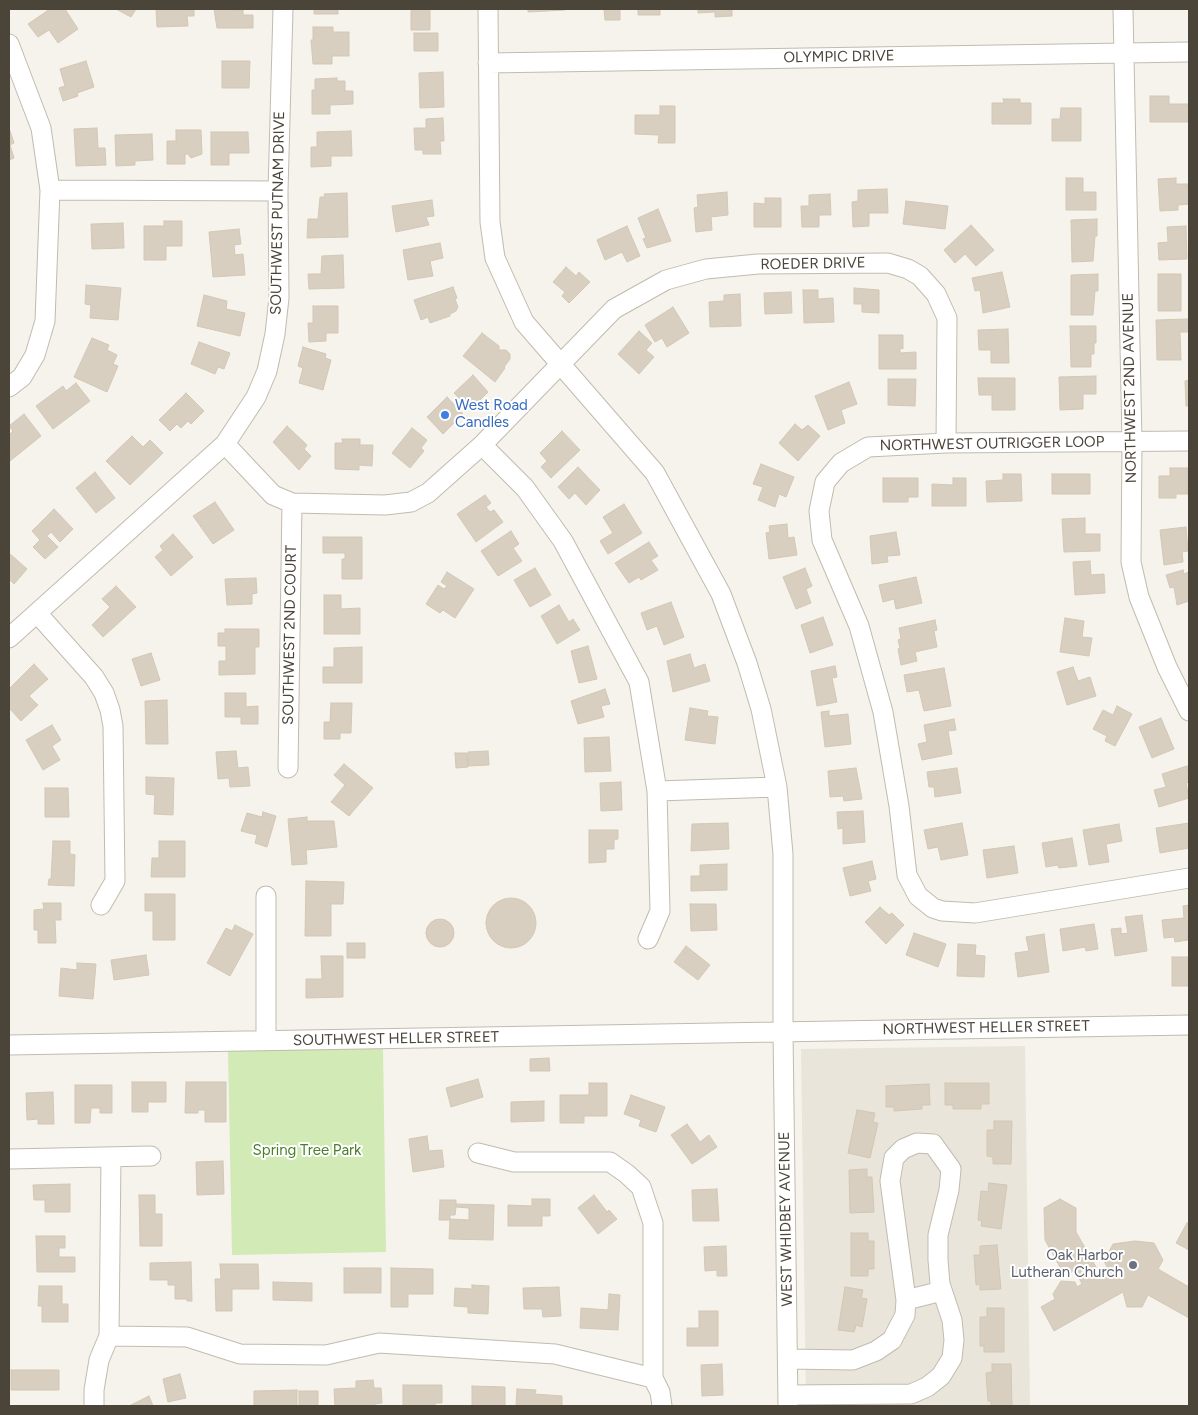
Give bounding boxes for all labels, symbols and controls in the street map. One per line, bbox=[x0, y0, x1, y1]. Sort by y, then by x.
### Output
street label: OLYMPIC DRIVE bbox=[783, 47, 895, 67]
street label: SOUTHWEST PUTNAM DRIVE bbox=[267, 111, 289, 315]
street label: ROEDER DRIVE bbox=[760, 254, 866, 274]
street label: NORTHWEST 2ND AVENUE bbox=[1119, 293, 1141, 483]
place label: West Road Candles bbox=[455, 397, 528, 432]
marker: West Road Candles bbox=[439, 409, 451, 421]
street label: NORTHWEST OUTRIGGER LOOP bbox=[880, 433, 1104, 455]
street label: SOUTHWEST 2ND COURT bbox=[279, 545, 301, 725]
street label: NORTHWEST HELLER STREET bbox=[882, 1017, 1090, 1039]
street label: SOUTHWEST HELLER STREET bbox=[293, 1028, 499, 1050]
street label: WEST WHIDBEY AVENUE bbox=[775, 1131, 797, 1307]
park label: Spring Tree Park bbox=[253, 1142, 361, 1160]
place label: Oak Harbor Lutheran Church bbox=[1011, 1247, 1123, 1282]
marker: Oak Harbor Lutheran Church bbox=[1127, 1259, 1139, 1271]

